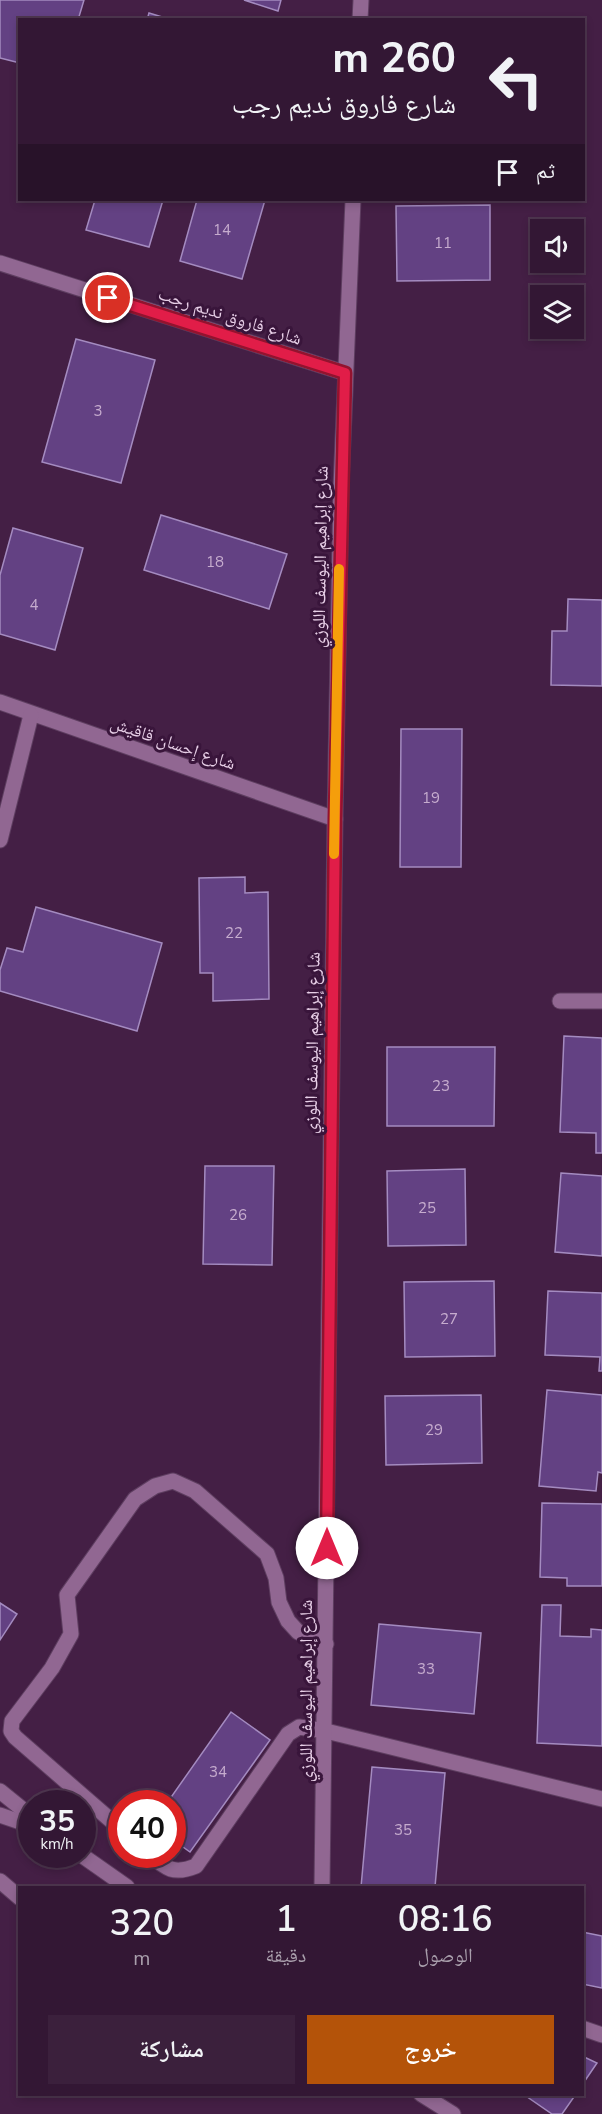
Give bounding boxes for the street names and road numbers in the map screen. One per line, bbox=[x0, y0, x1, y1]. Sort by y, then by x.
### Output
street label: شارع فاروق نديم رجب bbox=[155, 281, 305, 351]
street label: شارع إبراهيم اليوسف اللوزي bbox=[306, 466, 336, 649]
street label: شارع إحسان قاقيش bbox=[107, 710, 239, 776]
street label: شارع إبراهيم اليوسف اللوزي bbox=[298, 952, 328, 1135]
street label: شارع إبراهيم اليوسف اللوزي bbox=[294, 1600, 321, 1782]

